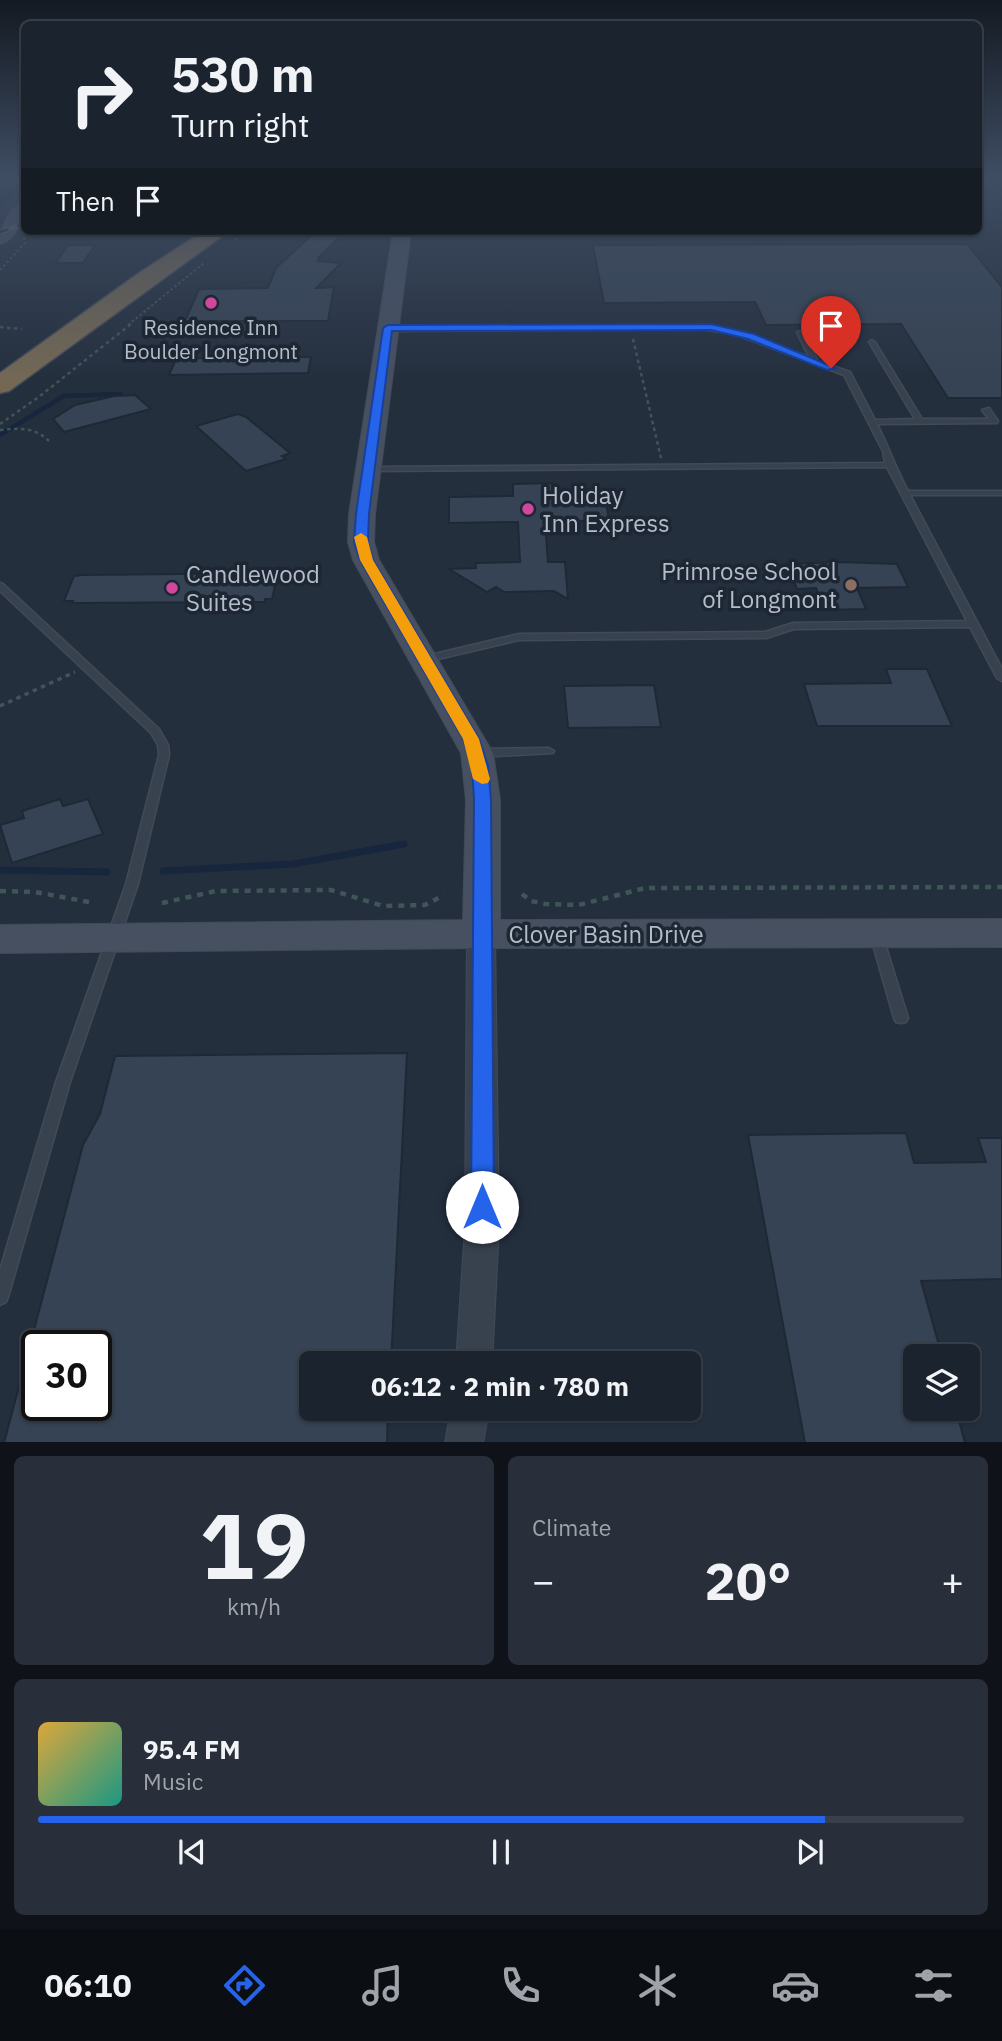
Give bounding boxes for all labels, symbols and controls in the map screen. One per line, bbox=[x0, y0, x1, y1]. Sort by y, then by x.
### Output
text: 530 m bbox=[171, 42, 315, 105]
icon: right bbox=[56, 49, 147, 140]
text: Turn right bbox=[171, 104, 309, 146]
icon: arrive bbox=[129, 182, 167, 220]
text: Then bbox=[56, 184, 115, 218]
marker: Residence Inn Boulder Longmont bbox=[203, 295, 219, 311]
pin bbox=[801, 296, 861, 368]
icon: arrive bbox=[812, 307, 850, 345]
place label: Residence Inn Boulder Longmont bbox=[124, 313, 298, 365]
place label: Holiday Inn Express bbox=[542, 479, 670, 539]
marker: Holiday Inn Express bbox=[520, 501, 536, 517]
place label: Primrose School of Longmont bbox=[661, 555, 837, 615]
place label: Candlewood Suites bbox=[186, 558, 320, 618]
marker: Primrose School of Longmont bbox=[843, 577, 859, 593]
marker: Candlewood Suites bbox=[164, 580, 180, 596]
street label: Clover Basin Drive bbox=[508, 918, 704, 950]
position arrow bbox=[445, 1170, 519, 1244]
speed limit sign: 30 bbox=[21, 1330, 112, 1421]
map controls bbox=[903, 1344, 980, 1421]
button: layers bbox=[903, 1344, 980, 1421]
text: 06:12 · 2 min · 780 m bbox=[371, 1369, 629, 1403]
text: 19 bbox=[199, 1486, 309, 1604]
text: Climate bbox=[532, 1512, 611, 1542]
text: 20° bbox=[705, 1547, 791, 1614]
text: − bbox=[532, 1556, 555, 1605]
text: + bbox=[941, 1556, 964, 1605]
text: km/h bbox=[227, 1591, 281, 1621]
text: 95.4 FM bbox=[143, 1732, 241, 1766]
text: Music bbox=[143, 1766, 203, 1796]
icon: previous bbox=[173, 1833, 211, 1871]
icon: pause bbox=[482, 1833, 520, 1871]
icon: next bbox=[791, 1833, 829, 1871]
icon: directions bbox=[220, 1961, 269, 2010]
icon: music bbox=[358, 1961, 407, 2010]
icon: phone bbox=[496, 1961, 545, 2010]
icon: climate bbox=[633, 1961, 682, 2010]
icon: car bbox=[771, 1961, 820, 2010]
icon: filters bbox=[909, 1961, 958, 2010]
text: 06:10 bbox=[44, 1964, 132, 2006]

